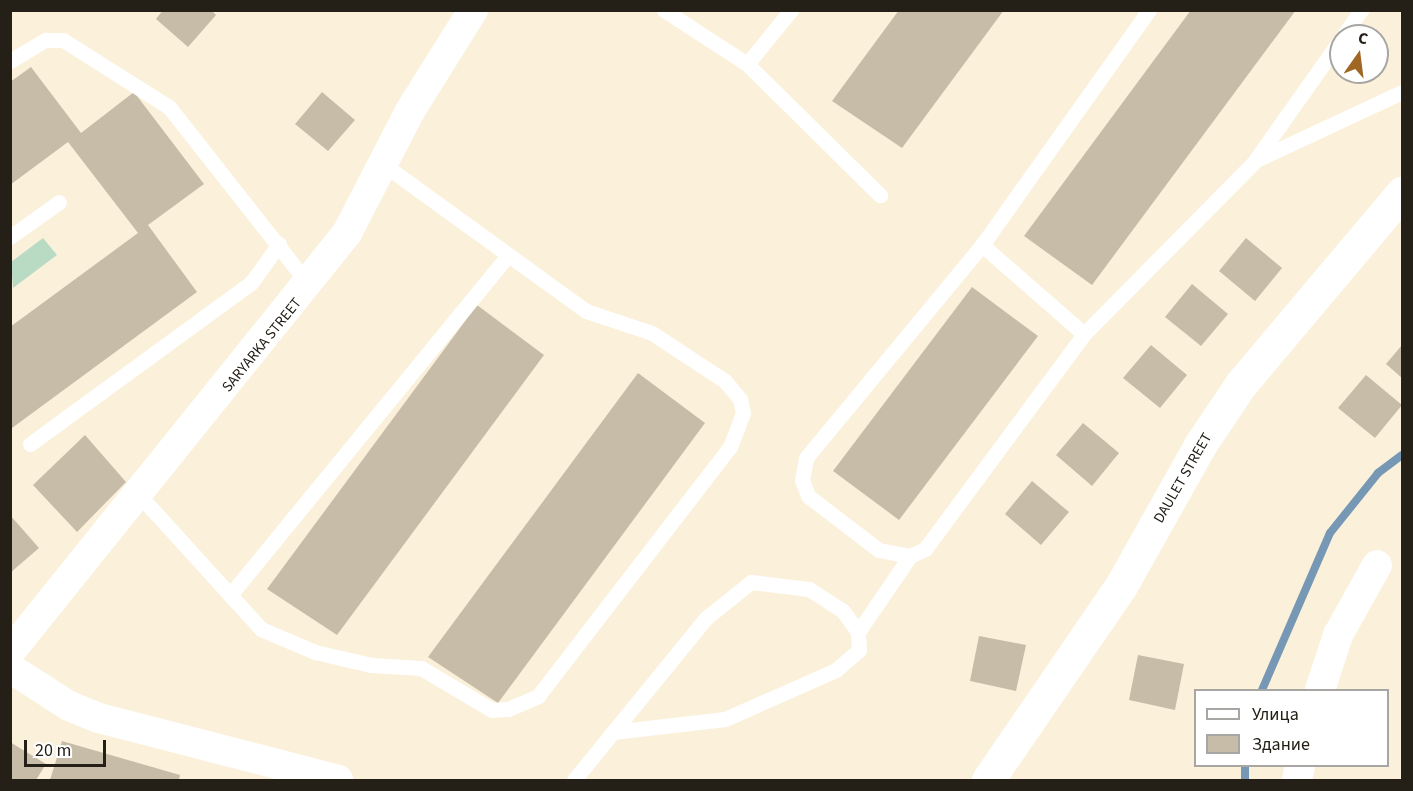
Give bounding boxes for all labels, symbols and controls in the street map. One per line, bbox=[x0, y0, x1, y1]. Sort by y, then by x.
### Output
north arrow bbox=[1329, 24, 1389, 84]
text: С bbox=[1356, 27, 1370, 50]
street label: SARYARKA STREET bbox=[218, 294, 306, 396]
street label: DAULET STREET bbox=[1150, 430, 1216, 526]
legend bbox=[1194, 689, 1389, 767]
text: Улица bbox=[1252, 702, 1299, 727]
scale bar bbox=[27, 728, 110, 766]
text: Здание bbox=[1252, 732, 1310, 757]
text: 20 m bbox=[35, 738, 71, 763]

